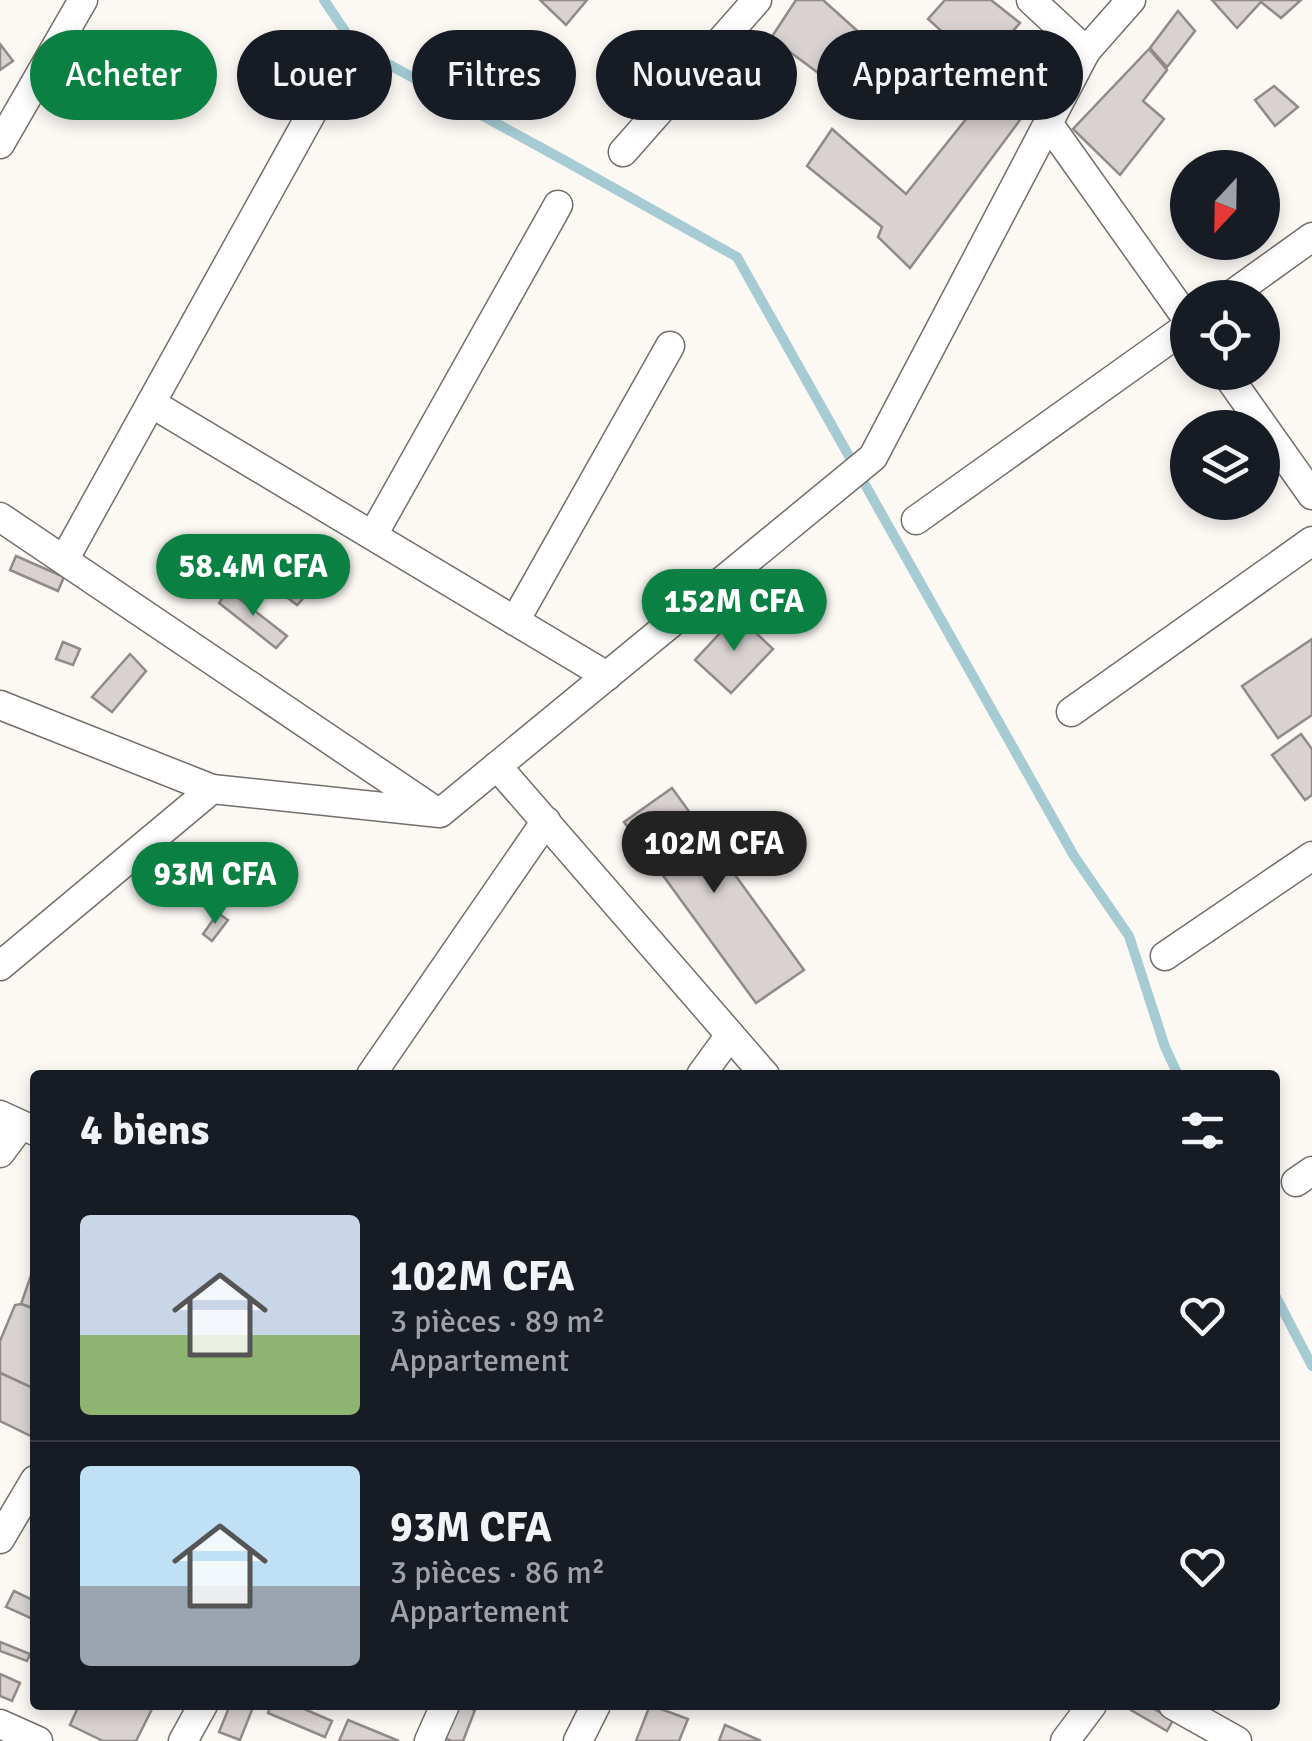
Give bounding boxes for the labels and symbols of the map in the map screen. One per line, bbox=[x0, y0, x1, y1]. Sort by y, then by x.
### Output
north arrow bbox=[1170, 150, 1280, 260]
pin: 58.4M CFA bbox=[139, 534, 367, 619]
pin: 152M CFA bbox=[631, 569, 837, 654]
pin: 102M CFA bbox=[611, 811, 817, 896]
pin: 93M CFA bbox=[123, 842, 307, 927]

